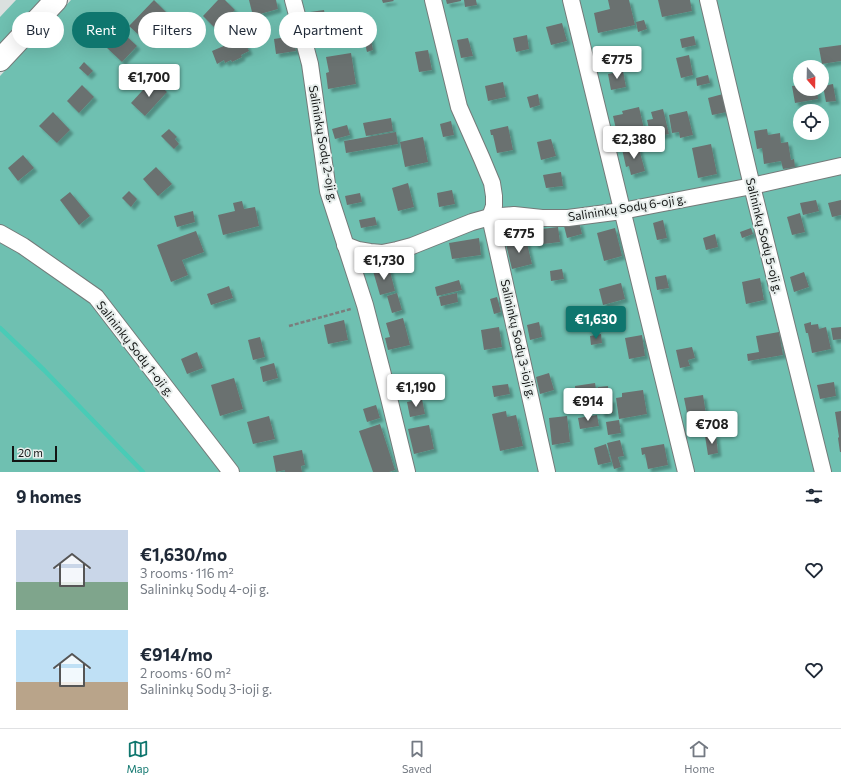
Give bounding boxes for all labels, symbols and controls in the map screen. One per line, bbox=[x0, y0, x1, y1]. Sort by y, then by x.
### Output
chip: Buy bbox=[12, 12, 64, 48]
chip: Rent bbox=[72, 12, 130, 48]
chip: Filters bbox=[138, 12, 206, 48]
chip: New bbox=[214, 12, 271, 48]
chip: Apartment bbox=[279, 12, 377, 48]
pin: €775 bbox=[593, 46, 641, 80]
text: €775 bbox=[602, 51, 632, 67]
north arrow bbox=[793, 60, 829, 96]
map controls bbox=[793, 60, 829, 140]
pin: €1,700 bbox=[116, 64, 182, 98]
text: €1,700 bbox=[128, 69, 170, 85]
street label: Salininkų Sodų 2-oji g. bbox=[307, 84, 341, 204]
button: locate bbox=[793, 104, 829, 140]
pin: €2,380 bbox=[601, 126, 667, 160]
text: €2,380 bbox=[612, 131, 656, 147]
street label: Salininkų Sodų 5-oji g. bbox=[744, 176, 786, 295]
street label: Salininkų Sodų 6-oji g. bbox=[567, 191, 687, 223]
pin: €775 bbox=[495, 220, 543, 254]
text: €775 bbox=[504, 225, 534, 241]
pin: €1,730 bbox=[351, 247, 417, 281]
text: €1,730 bbox=[363, 252, 405, 268]
street label: Salininkų Sodų 3-ioji g. bbox=[498, 278, 540, 400]
street label: Salininkų Sodų 1-oji g. bbox=[94, 298, 177, 399]
pin: €1,630 bbox=[563, 306, 629, 340]
text: €1,630 bbox=[575, 311, 617, 327]
pin: €1,190 bbox=[383, 374, 449, 408]
text: €1,190 bbox=[396, 379, 436, 395]
pin: €914 bbox=[564, 388, 612, 422]
text: €914 bbox=[572, 393, 604, 409]
pin: €708 bbox=[688, 411, 736, 445]
text: €708 bbox=[696, 416, 728, 432]
scale bar bbox=[12, 444, 57, 463]
text: 20 m bbox=[18, 446, 43, 459]
icon: filters bbox=[803, 485, 825, 507]
text: 9 homes bbox=[16, 486, 81, 507]
text: €1,630/mo bbox=[140, 544, 227, 565]
icon: home bbox=[48, 546, 96, 594]
icon: heart bbox=[803, 559, 825, 581]
text: 3 rooms · 116 m² bbox=[140, 565, 234, 581]
text: Salininkų Sodų 4-oji g. bbox=[140, 581, 269, 597]
text: €914/mo bbox=[140, 644, 213, 665]
icon: home bbox=[48, 646, 96, 694]
icon: heart bbox=[803, 659, 825, 681]
text: 2 rooms · 60 m² bbox=[140, 665, 231, 681]
text: Salininkų Sodų 3-ioji g. bbox=[140, 681, 272, 697]
tab: Map bbox=[126, 738, 149, 775]
tab: Saved bbox=[402, 738, 432, 775]
tab: Home bbox=[684, 738, 715, 775]

